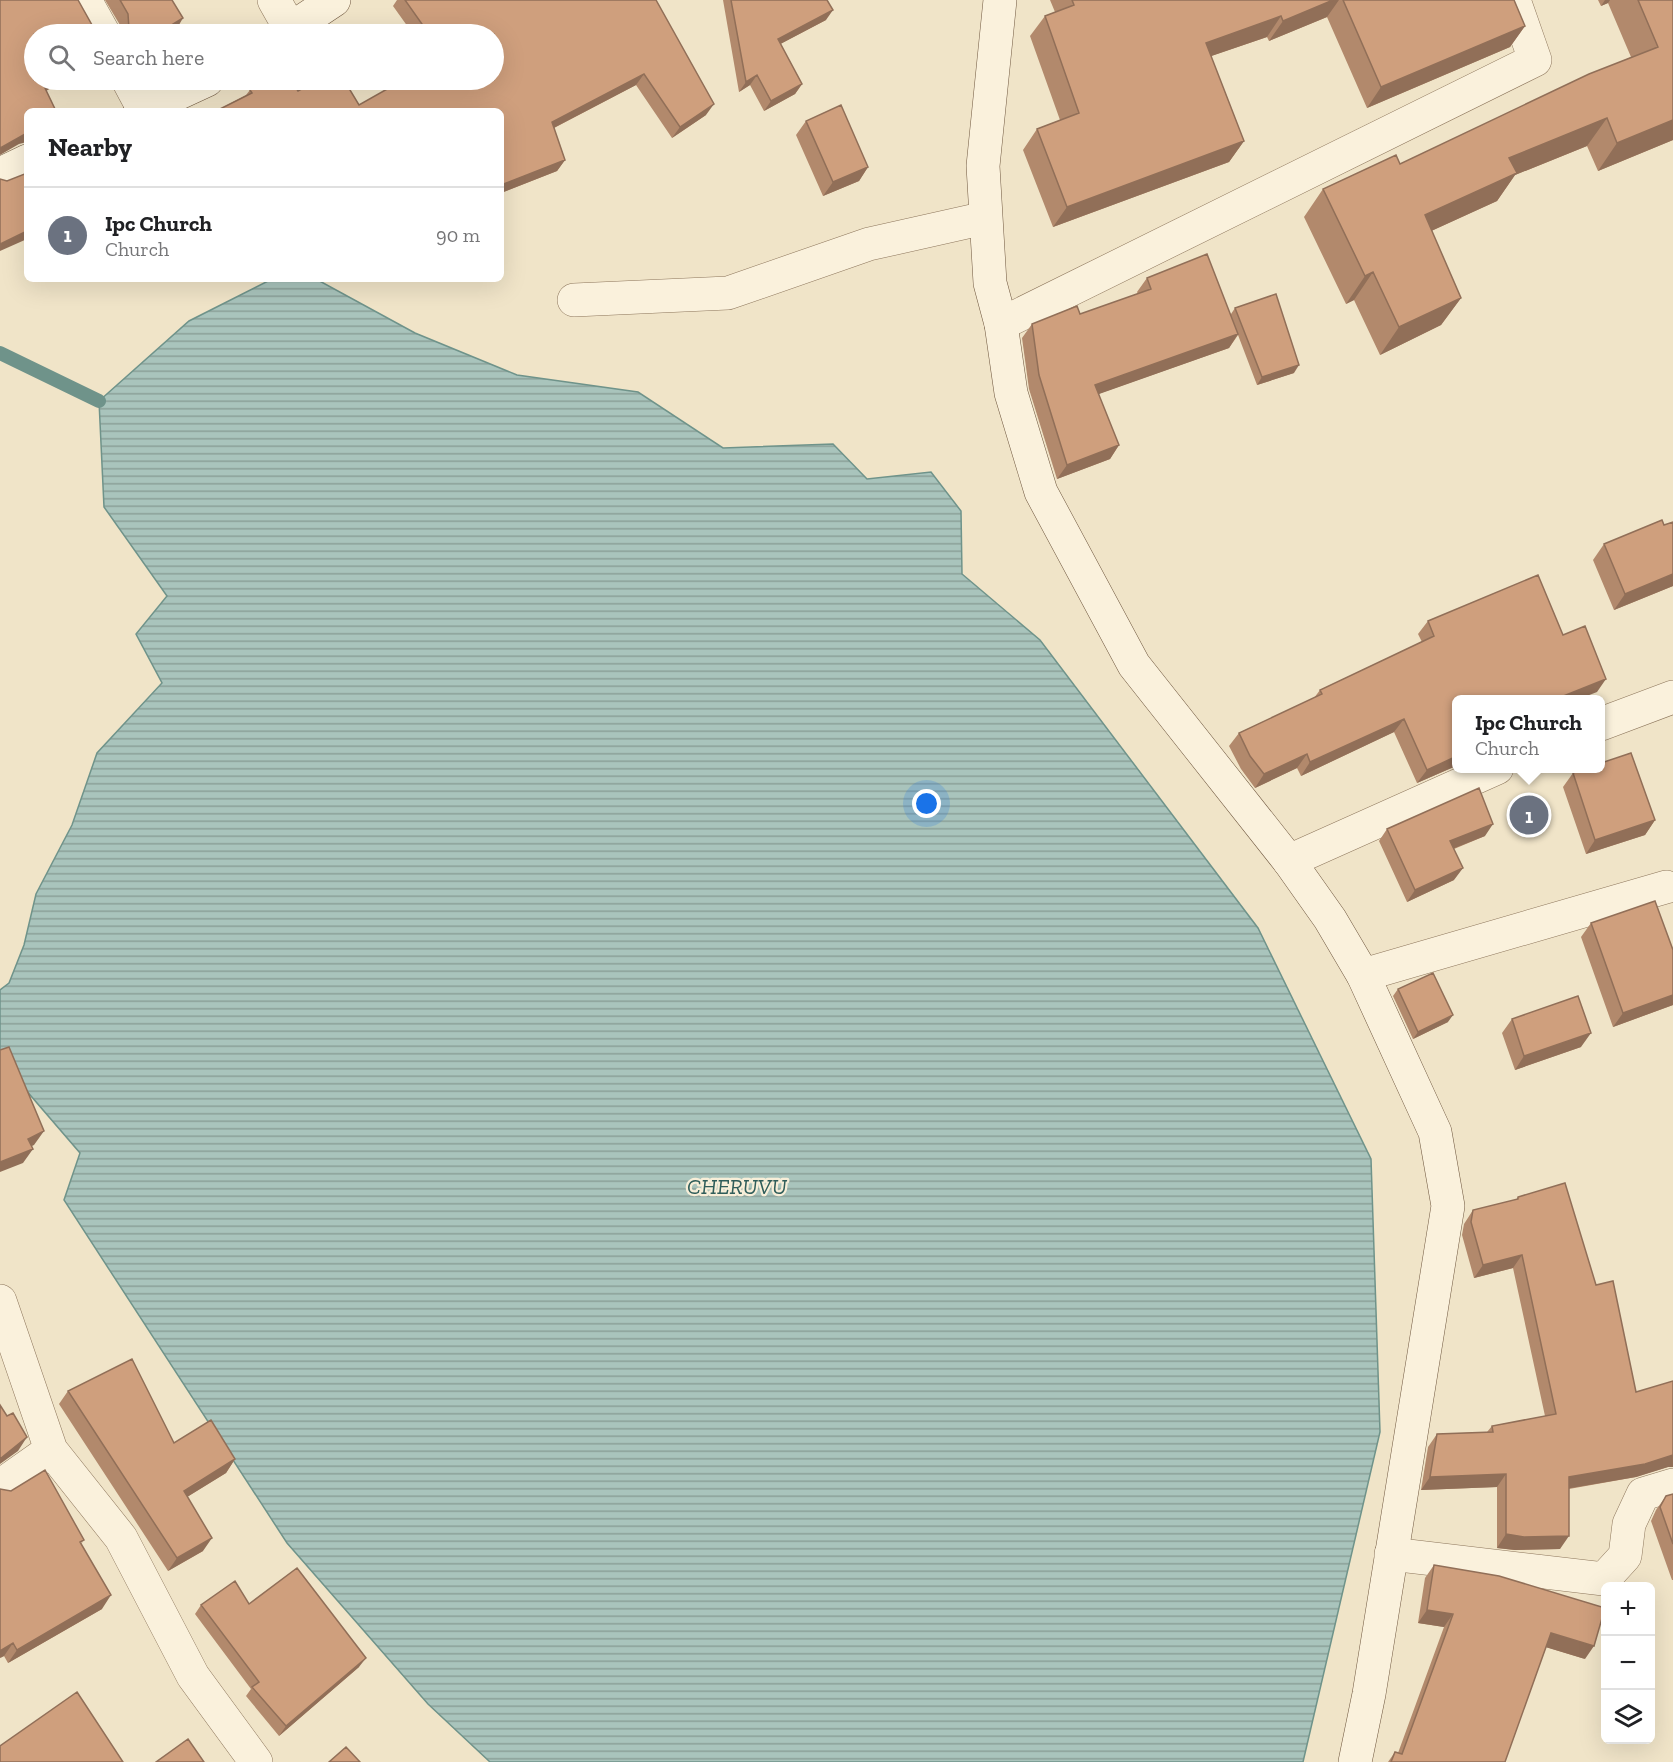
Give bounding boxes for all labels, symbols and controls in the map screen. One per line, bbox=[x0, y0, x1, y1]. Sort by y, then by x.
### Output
search box bbox=[24, 24, 504, 90]
icon: search bbox=[45, 41, 78, 74]
text: Search here bbox=[93, 44, 204, 71]
text: Nearby bbox=[48, 131, 132, 163]
text: Ipc Church bbox=[105, 210, 212, 237]
text: 1 bbox=[63, 223, 72, 247]
text: 90 m bbox=[436, 223, 480, 247]
text: Church bbox=[105, 237, 169, 261]
popup bbox=[1452, 695, 1605, 773]
text: Ipc Church bbox=[1475, 709, 1582, 736]
text: Church bbox=[1475, 736, 1539, 760]
your location bbox=[912, 789, 941, 818]
pin: 1 bbox=[1510, 792, 1549, 838]
water label: CHERUVU bbox=[687, 1173, 788, 1200]
map controls bbox=[1601, 1582, 1655, 1744]
button: + bbox=[1601, 1582, 1655, 1636]
button: − bbox=[1601, 1636, 1655, 1690]
button: layers bbox=[1601, 1690, 1655, 1744]

